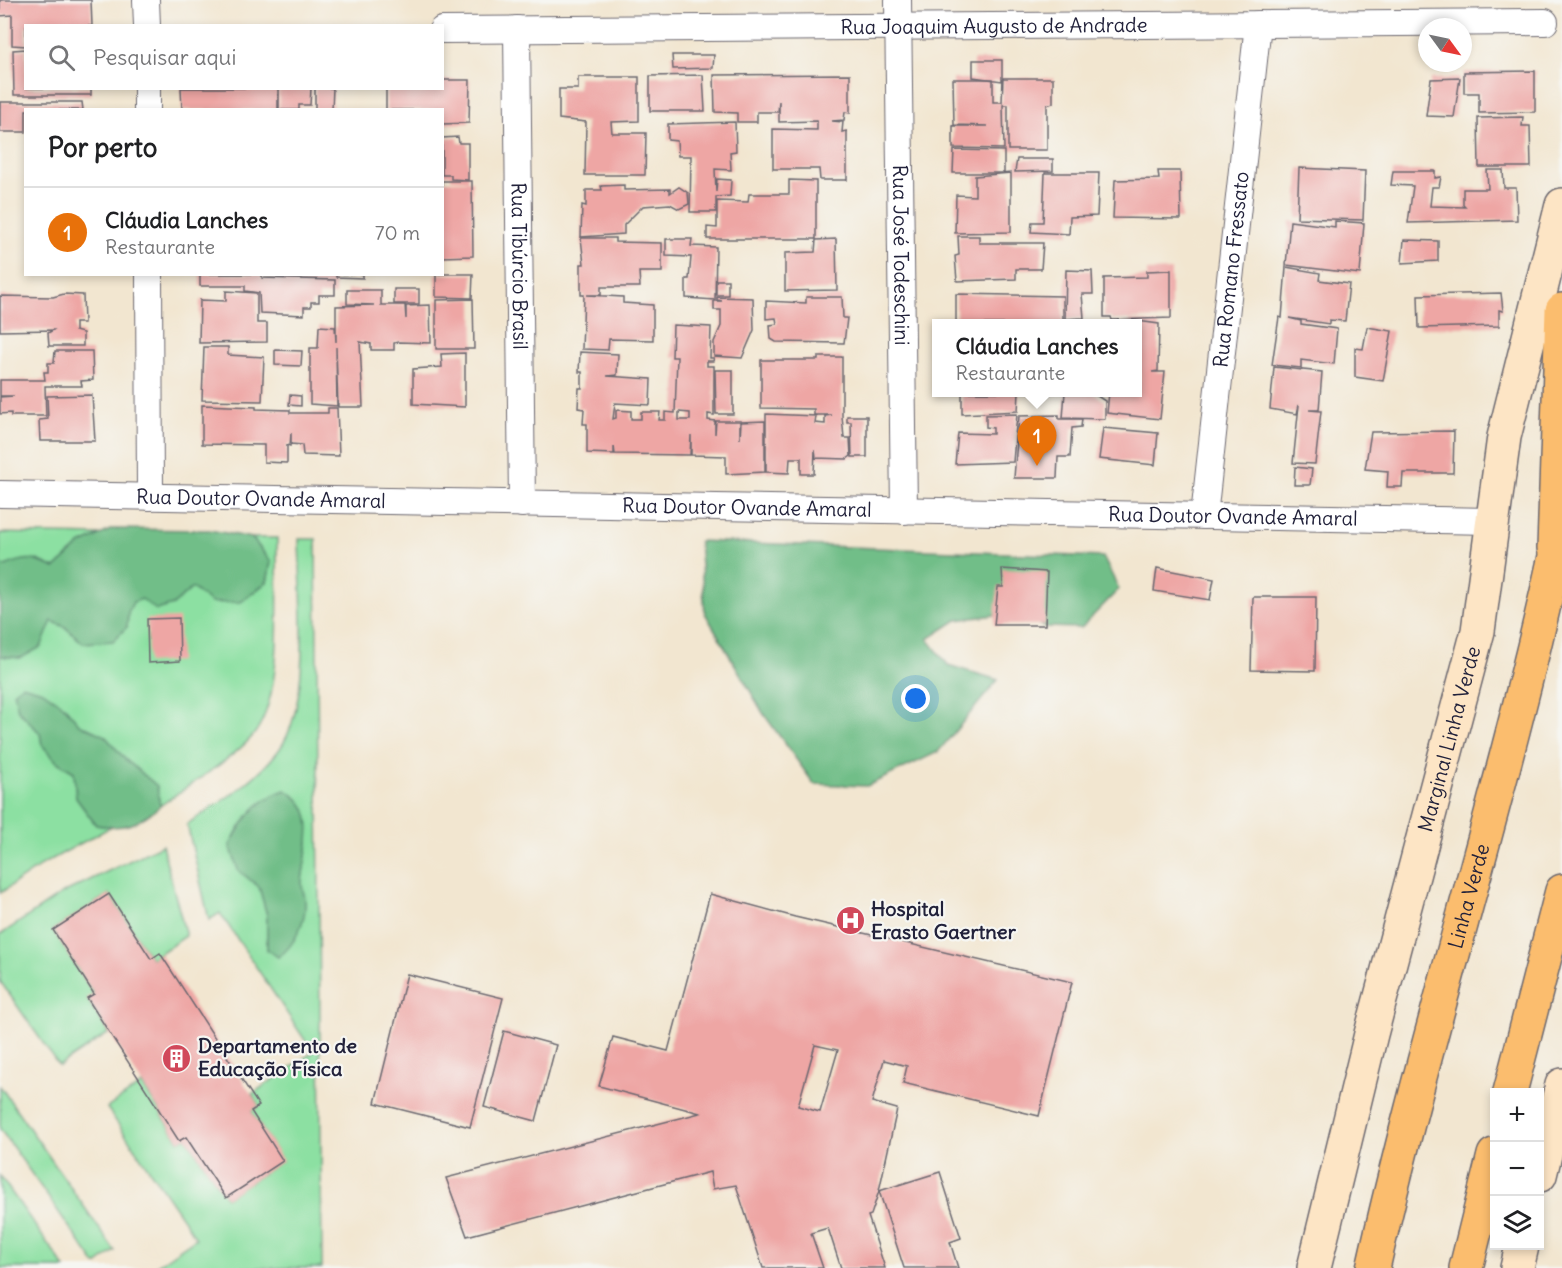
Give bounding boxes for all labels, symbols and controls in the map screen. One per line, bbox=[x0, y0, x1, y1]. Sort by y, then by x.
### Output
street label: Rua Joaquim Augusto de Andrade bbox=[840, 12, 1148, 39]
north arrow bbox=[1418, 18, 1472, 72]
search box bbox=[24, 24, 444, 90]
icon: search bbox=[45, 41, 78, 74]
text: Pesquisar aqui bbox=[93, 43, 236, 71]
text: Por perto bbox=[48, 131, 157, 164]
street label: Rua José Todeschini bbox=[888, 164, 915, 345]
street label: Rua Romano Fressato bbox=[1207, 170, 1254, 369]
street label: Rua Tibúrcio Brasil bbox=[507, 182, 533, 350]
text: Cláudia Lanches bbox=[105, 206, 268, 234]
text: 1 bbox=[64, 220, 71, 245]
text: 70 m bbox=[375, 220, 420, 245]
text: Restaurante bbox=[105, 234, 215, 259]
popup bbox=[932, 319, 1142, 397]
text: Cláudia Lanches bbox=[955, 332, 1119, 360]
text: Restaurante bbox=[955, 360, 1065, 385]
pin: 1 bbox=[1018, 416, 1056, 466]
street label: Rua Doutor Ovande Amaral bbox=[136, 483, 386, 513]
street label: Rua Doutor Ovande Amaral bbox=[622, 492, 872, 522]
street label: Rua Doutor Ovande Amaral bbox=[1108, 501, 1358, 531]
street label: Marginal Linha Verde bbox=[1412, 643, 1485, 834]
your location bbox=[901, 684, 930, 713]
street label: Linha Verde bbox=[1442, 841, 1494, 951]
place label: Hospital Erasto Gaertner bbox=[871, 896, 1017, 944]
hospital icon: Hospital Erasto Gaertner bbox=[834, 904, 866, 936]
place label: Departamento de Educação Física bbox=[198, 1033, 357, 1081]
building icon: Departamento de Educação Física bbox=[161, 1042, 193, 1074]
map controls bbox=[1490, 1088, 1544, 1250]
button: + bbox=[1490, 1088, 1544, 1142]
button: − bbox=[1490, 1142, 1544, 1196]
button: layers bbox=[1490, 1196, 1544, 1250]

